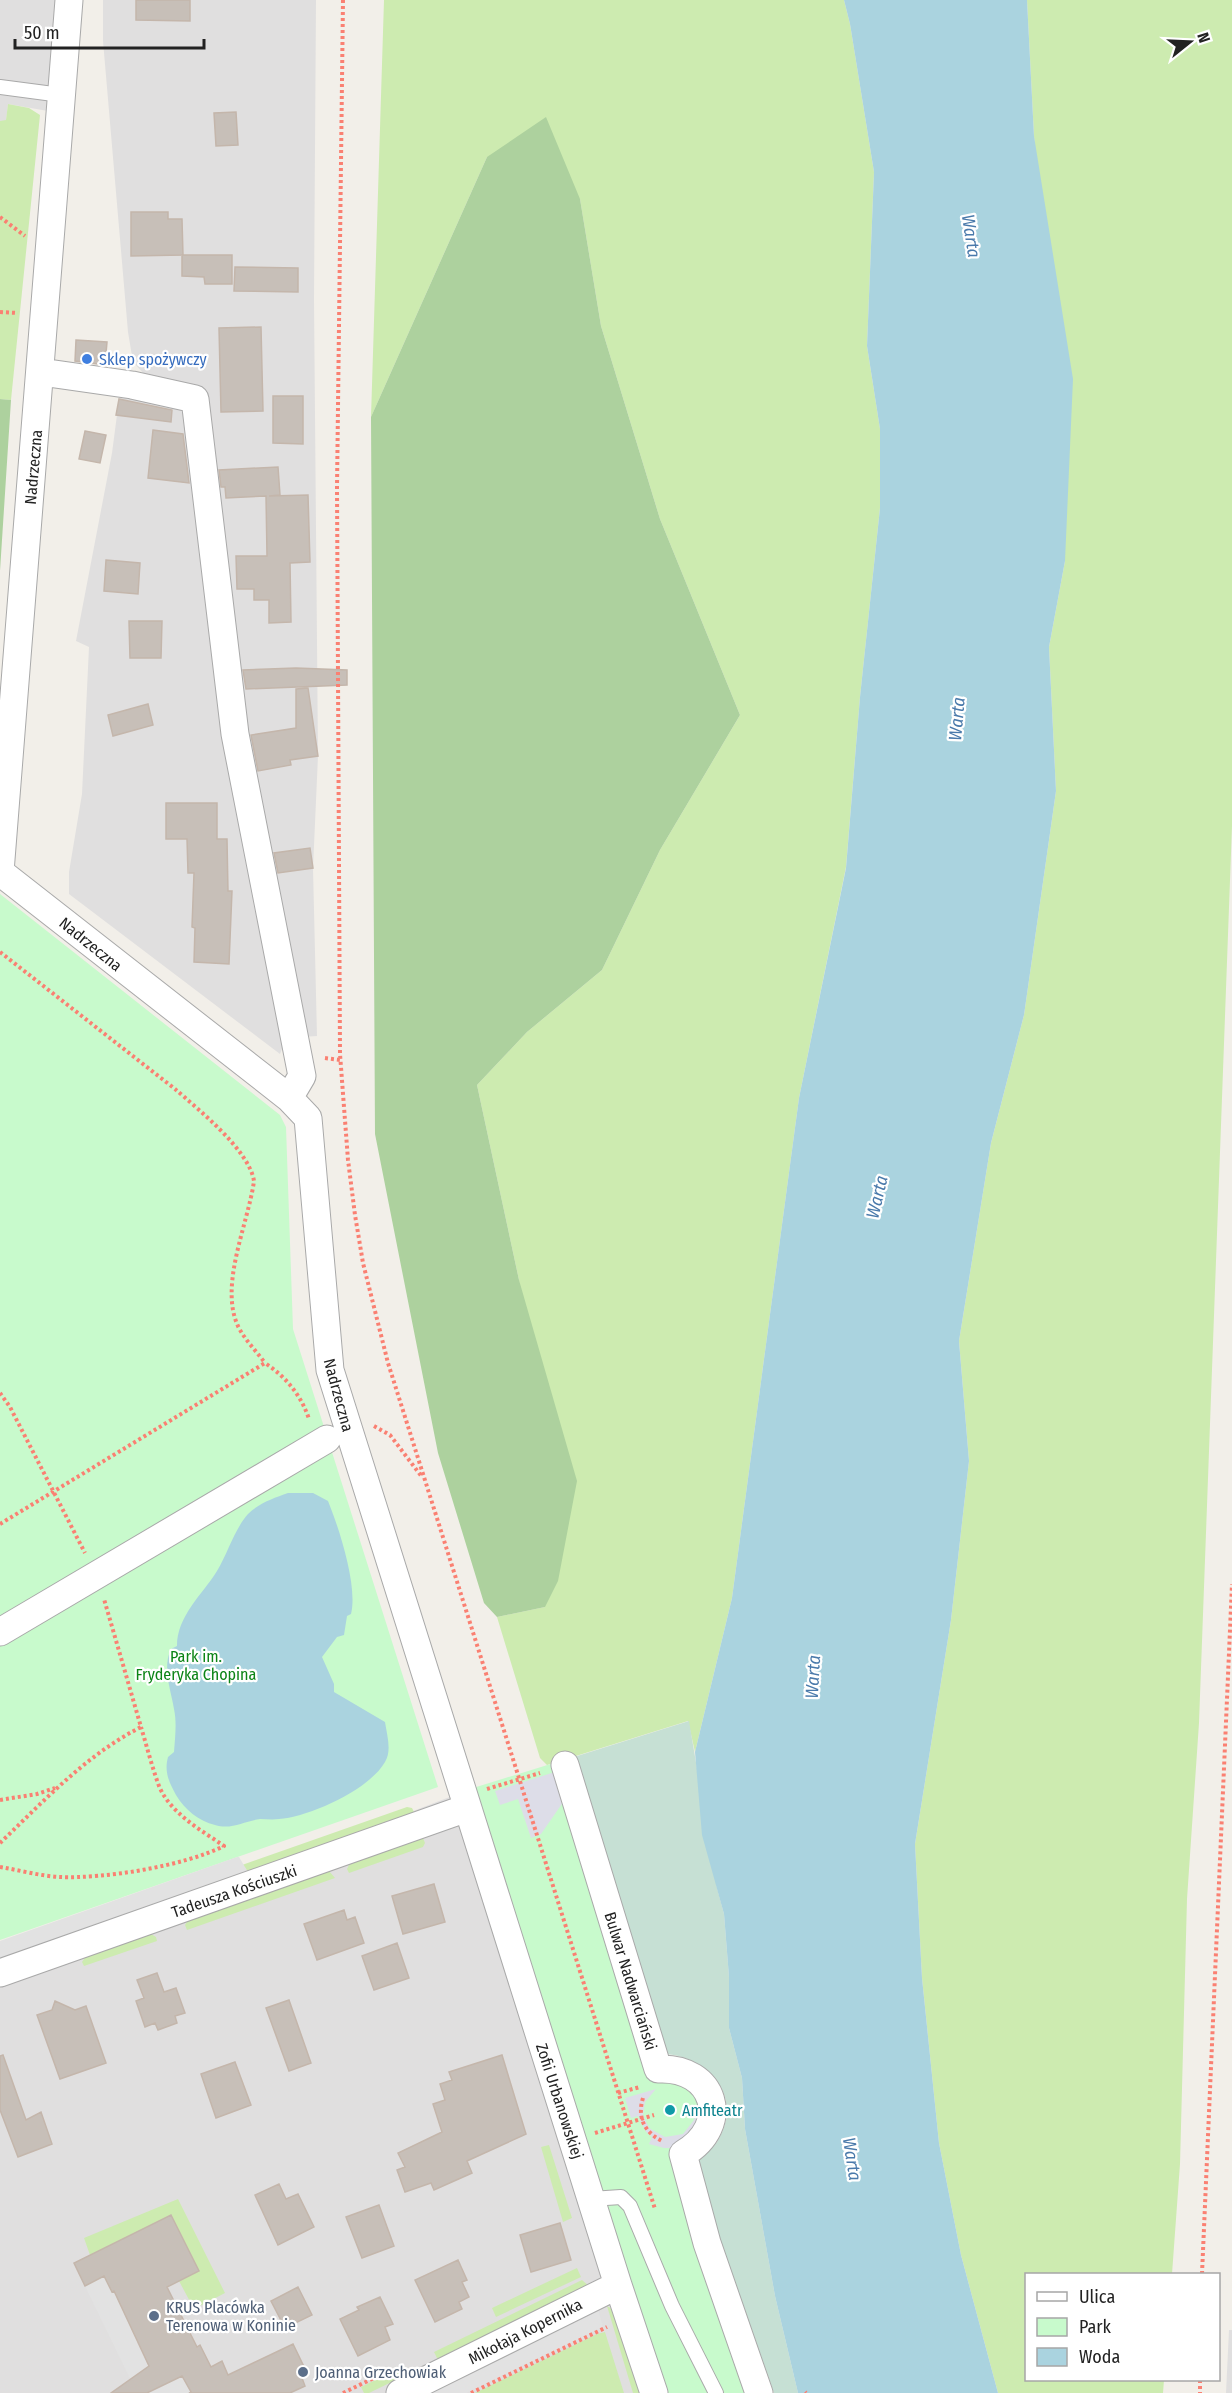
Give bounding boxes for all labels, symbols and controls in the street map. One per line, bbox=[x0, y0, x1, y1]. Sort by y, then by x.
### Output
scale bar bbox=[15, 12, 204, 50]
north arrow bbox=[1160, 12, 1220, 72]
text: 50 m bbox=[24, 22, 60, 44]
text: N bbox=[1193, 30, 1214, 45]
water label: Warta bbox=[957, 213, 985, 259]
place label: Sklep spożywczy bbox=[99, 350, 207, 369]
marker: Sklep spożywczy bbox=[80, 352, 94, 366]
street label: Nadrzeczna bbox=[21, 429, 46, 505]
water label: Warta bbox=[944, 696, 970, 742]
street label: Nadrzeczna bbox=[56, 913, 126, 976]
water label: Warta bbox=[861, 1173, 893, 1221]
street label: Nadrzeczna bbox=[320, 1356, 357, 1434]
park label: Park im. Fryderyka Chopina bbox=[136, 1647, 257, 1684]
water label: Warta bbox=[801, 1655, 825, 1699]
street label: Tadeusza Kościuszki bbox=[169, 1861, 299, 1922]
street label: Bulwar Nadwarciański bbox=[600, 1910, 661, 2053]
street label: Zofii Urbanowskiej bbox=[532, 2041, 587, 2161]
place label: Amfiteatr bbox=[682, 2101, 743, 2120]
marker: Amfiteatr bbox=[663, 2103, 677, 2117]
water label: Warta bbox=[838, 2136, 866, 2182]
legend bbox=[1025, 2273, 1220, 2381]
text: Ulica bbox=[1079, 2286, 1115, 2308]
street label: Mikołaja Kopernika bbox=[465, 2295, 585, 2368]
place label: KRUS Placówka Terenowa w Koninie bbox=[166, 2298, 296, 2335]
marker: KRUS Placówka Terenowa w Koninie bbox=[147, 2309, 161, 2323]
text: Park bbox=[1079, 2316, 1112, 2338]
text: Woda bbox=[1079, 2346, 1120, 2368]
place label: Joanna Grzechowiak bbox=[315, 2363, 447, 2382]
marker: Joanna Grzechowiak bbox=[296, 2365, 310, 2379]

